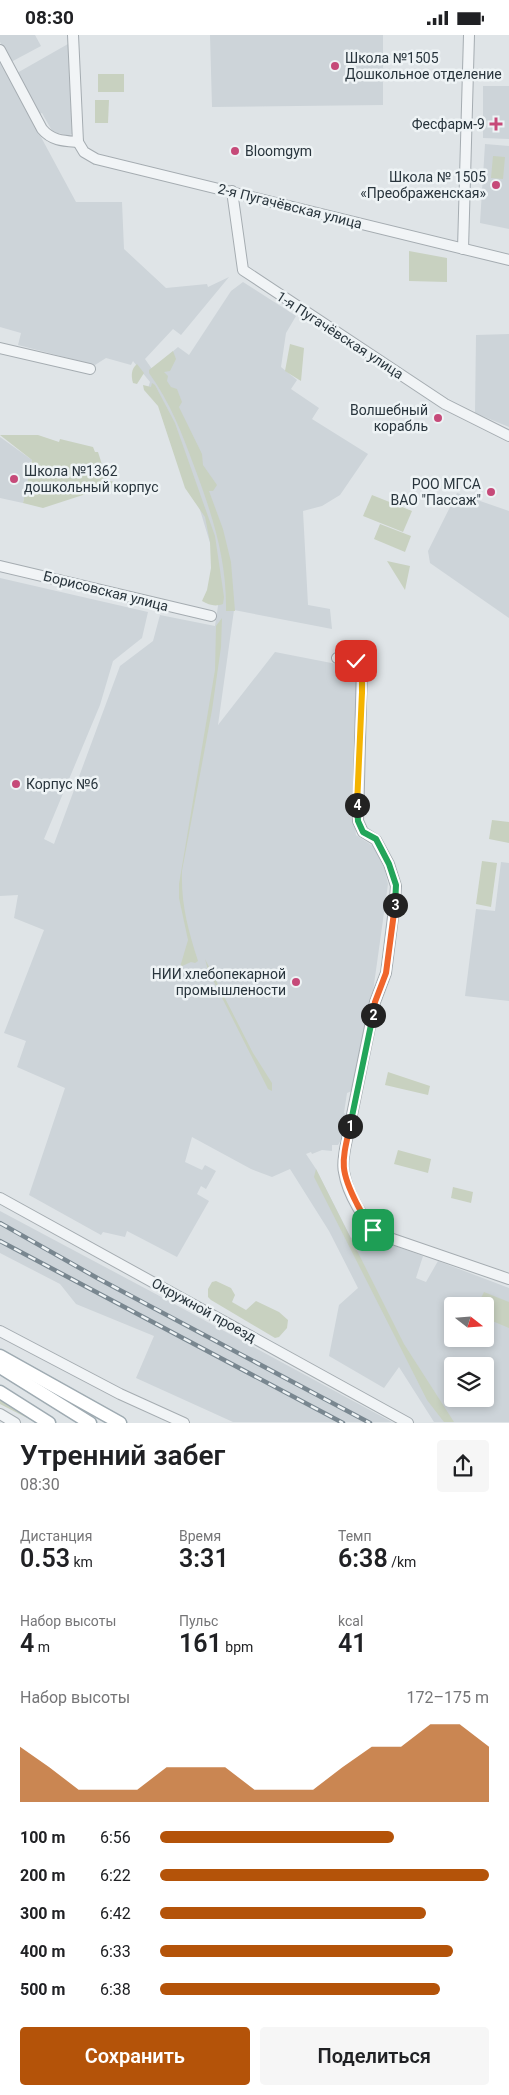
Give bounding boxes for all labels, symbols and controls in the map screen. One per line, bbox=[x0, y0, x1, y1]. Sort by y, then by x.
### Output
text: 08:30 bbox=[25, 6, 74, 29]
place label: Школа №1505 Дошкольное отделение bbox=[345, 50, 502, 82]
marker: Школа №1505 Дошкольное отделение bbox=[329, 60, 341, 72]
place label: Фесфарм-9 bbox=[412, 116, 485, 132]
marker: Фесфарм-9 bbox=[489, 117, 503, 131]
place label: Bloomgym bbox=[245, 143, 312, 159]
marker: Bloomgym bbox=[229, 145, 241, 157]
place label: Школа № 1505 «Преображенская» bbox=[360, 169, 486, 201]
marker: Школа № 1505 «Преображенская» bbox=[490, 179, 502, 191]
street label: 2-я Пугачёвская улица bbox=[216, 180, 364, 232]
street label: 1-я Пугачёвская улица bbox=[274, 288, 406, 382]
place label: Волшебный корабль bbox=[350, 402, 428, 434]
marker: Волшебный корабль bbox=[432, 412, 444, 424]
place label: Школа №1362 дошкольный корпус bbox=[24, 463, 158, 495]
marker: Школа №1362 дошкольный корпус bbox=[8, 473, 20, 485]
place label: РОО МГСА ВАО "Пассаж" bbox=[391, 476, 481, 508]
marker: РОО МГСА ВАО "Пассаж" bbox=[485, 486, 497, 498]
street label: Борисовская улица bbox=[42, 568, 170, 614]
pin bbox=[335, 640, 377, 682]
icon: check bbox=[342, 647, 370, 675]
place label: Корпус №6 bbox=[26, 776, 98, 792]
marker: Корпус №6 bbox=[10, 778, 22, 790]
pin: 4 bbox=[344, 793, 370, 817]
text: 4 bbox=[353, 797, 362, 813]
pin: 3 bbox=[382, 893, 408, 917]
text: 3 bbox=[391, 897, 400, 913]
place label: НИИ хлебопекарной промышлености bbox=[152, 966, 286, 998]
marker: НИИ хлебопекарной промышлености bbox=[290, 976, 302, 988]
pin: 2 bbox=[360, 1003, 386, 1027]
text: 2 bbox=[369, 1007, 378, 1023]
pin: 1 bbox=[338, 1113, 362, 1139]
text: 1 bbox=[346, 1118, 355, 1134]
pin bbox=[352, 1209, 394, 1251]
icon: arrive bbox=[359, 1216, 387, 1244]
street label: Окружной проезд bbox=[149, 1275, 259, 1346]
north arrow bbox=[444, 1297, 494, 1347]
map controls bbox=[444, 1297, 494, 1407]
button: layers bbox=[444, 1357, 494, 1407]
text: Утренний забег bbox=[20, 1439, 225, 1472]
button: share bbox=[437, 1440, 489, 1492]
text: 08:30 bbox=[20, 1475, 60, 1494]
text: Дистанция bbox=[20, 1528, 92, 1544]
text: Время bbox=[179, 1528, 221, 1544]
text: Темп bbox=[338, 1528, 372, 1544]
text: 0.53 bbox=[20, 1544, 70, 1573]
text: 3:31 bbox=[179, 1544, 229, 1573]
text: 6:38 bbox=[338, 1544, 388, 1573]
text: km bbox=[70, 1554, 93, 1570]
text: /km bbox=[388, 1554, 416, 1570]
text: Набор высоты bbox=[20, 1613, 116, 1629]
text: Пульс bbox=[179, 1613, 218, 1629]
text: kcal bbox=[338, 1613, 363, 1629]
text: 4 bbox=[20, 1629, 34, 1658]
text: 161 bbox=[179, 1629, 222, 1658]
text: 41 bbox=[338, 1629, 367, 1658]
text: m bbox=[34, 1639, 50, 1655]
text: bpm bbox=[222, 1639, 253, 1655]
text: Набор высоты bbox=[20, 1688, 130, 1707]
text: 172–175 m bbox=[407, 1688, 489, 1707]
text: 100 m bbox=[20, 1828, 65, 1847]
text: 6:56 bbox=[100, 1828, 131, 1847]
text: 200 m bbox=[20, 1866, 65, 1885]
text: 6:22 bbox=[100, 1866, 131, 1885]
text: 300 m bbox=[20, 1904, 65, 1923]
text: 6:42 bbox=[100, 1904, 131, 1923]
text: 400 m bbox=[20, 1942, 65, 1961]
text: 6:33 bbox=[100, 1942, 131, 1961]
text: 500 m bbox=[20, 1980, 65, 1999]
text: 6:38 bbox=[100, 1980, 131, 1999]
button: Сохранить bbox=[20, 2027, 250, 2085]
button: Поделиться bbox=[260, 2027, 489, 2085]

